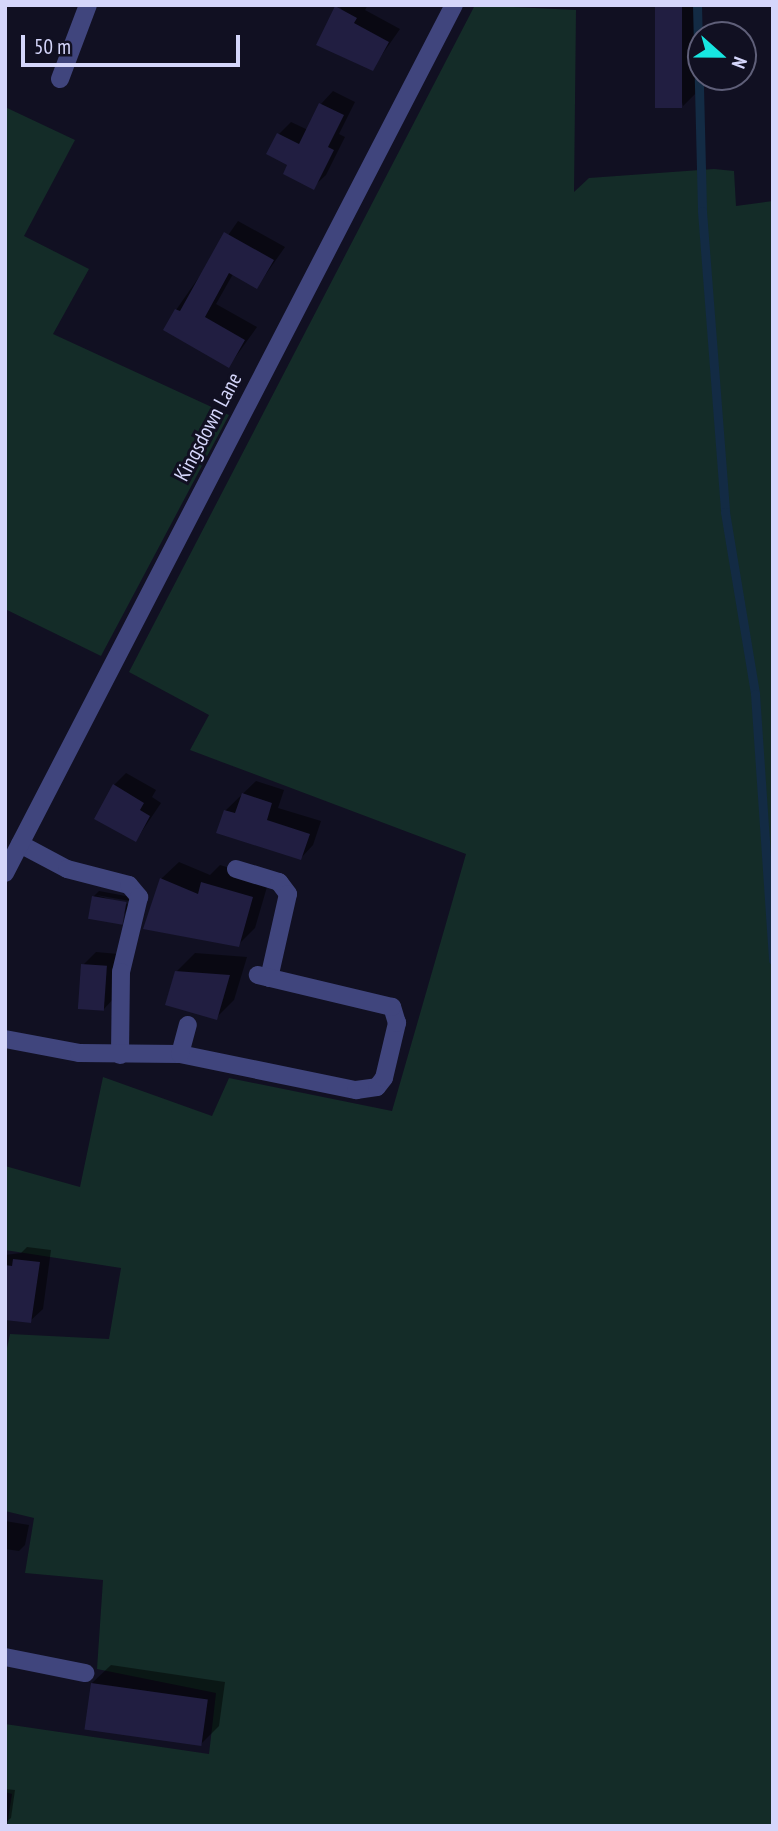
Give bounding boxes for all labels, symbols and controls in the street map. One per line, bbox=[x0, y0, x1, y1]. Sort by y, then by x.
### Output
scale bar bbox=[24, 21, 243, 65]
north arrow bbox=[687, 21, 757, 91]
text: 50 m bbox=[34, 33, 71, 60]
text: N bbox=[727, 54, 753, 72]
street label: Kingsdown Lane bbox=[169, 369, 247, 485]

